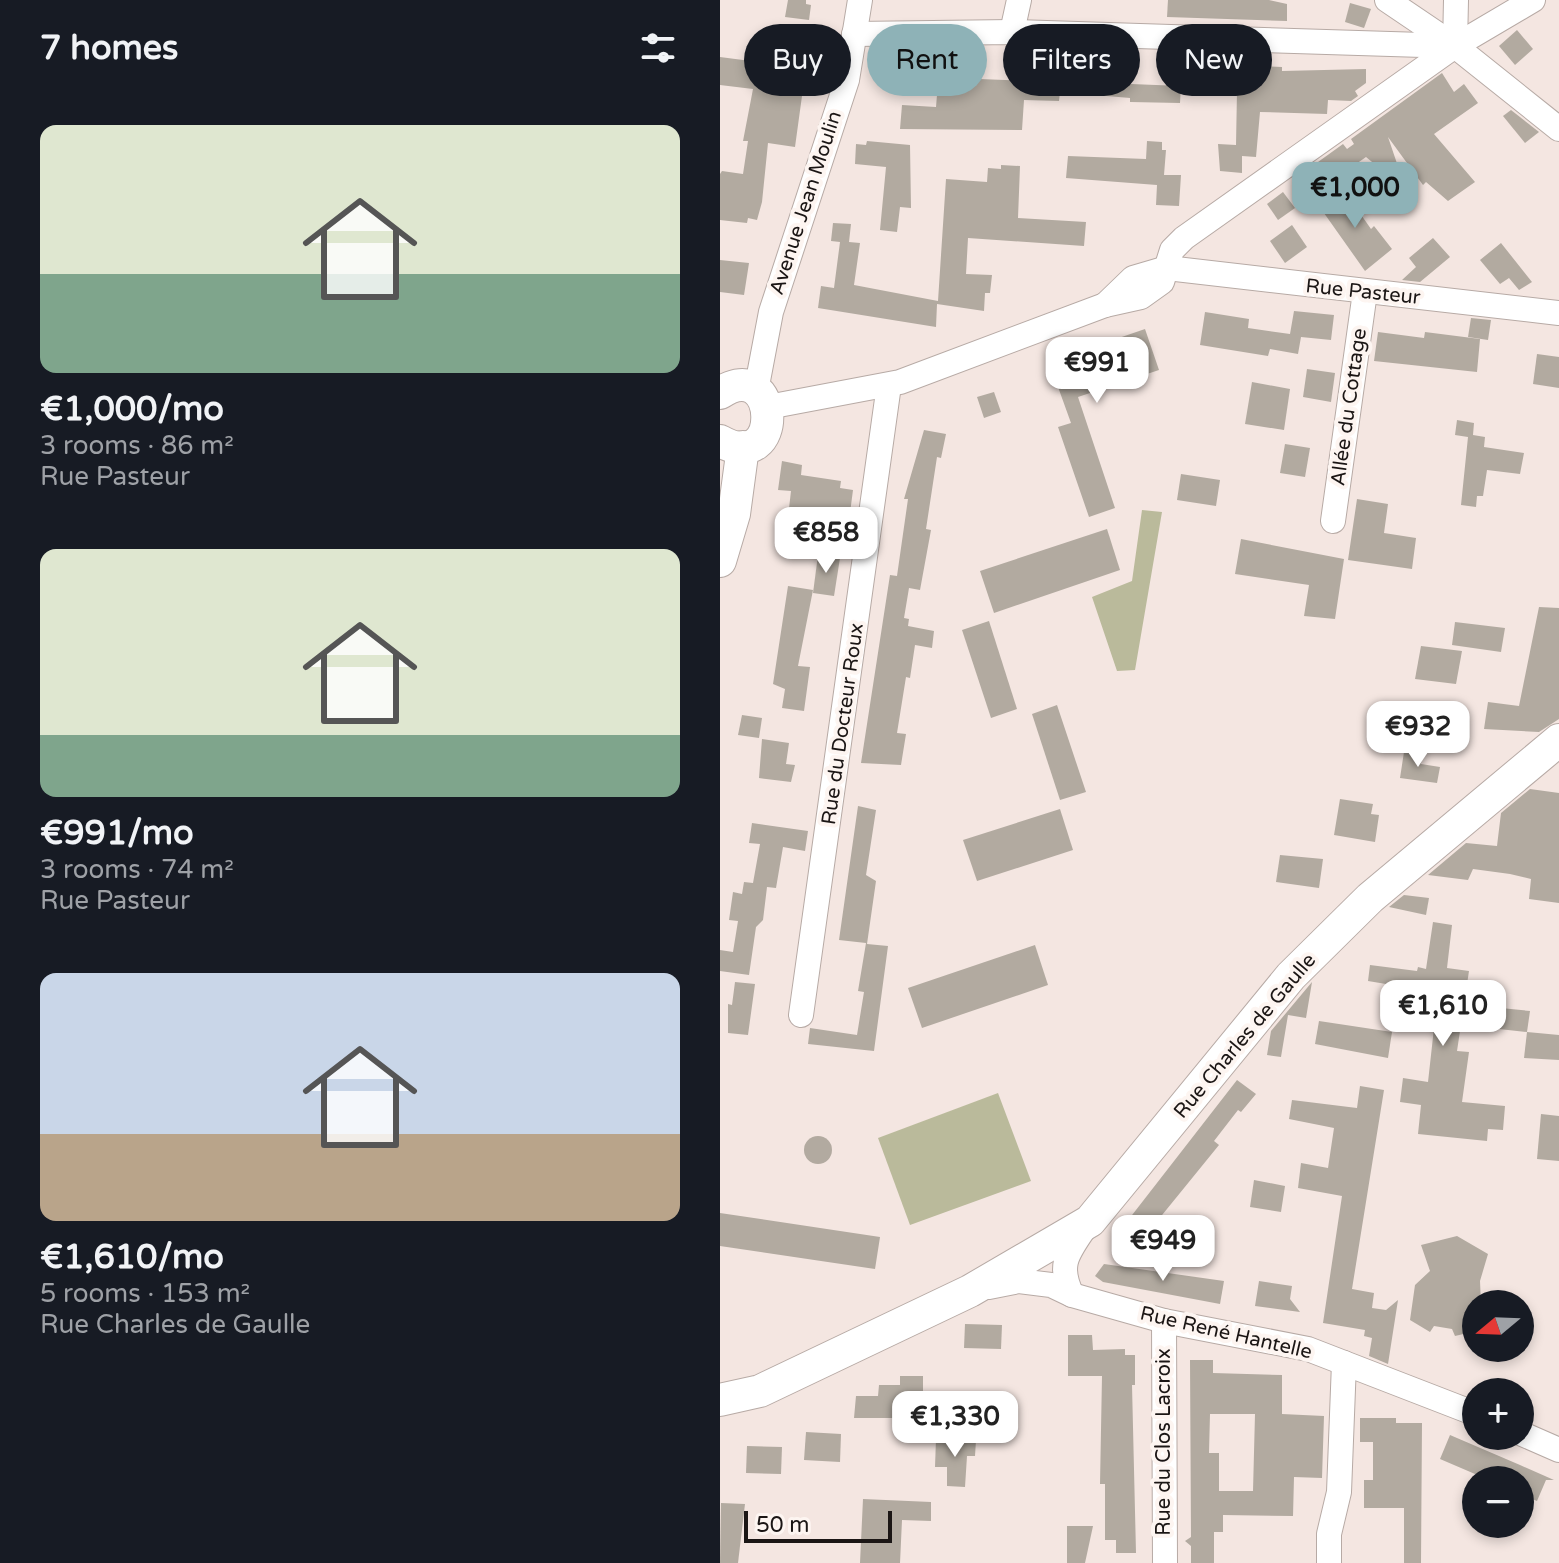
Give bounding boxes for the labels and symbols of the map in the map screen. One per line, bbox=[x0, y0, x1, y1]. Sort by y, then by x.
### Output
street label: Avenue Jean Moulin bbox=[765, 108, 847, 298]
pin: €1,000 bbox=[1290, 162, 1420, 230]
street label: Rue Pasteur bbox=[1304, 274, 1422, 310]
street label: Allée du Cottage bbox=[1326, 327, 1372, 487]
pin: €991 bbox=[1050, 337, 1144, 405]
pin: €858 bbox=[779, 507, 873, 575]
street label: Rue du Docteur Roux bbox=[817, 622, 869, 826]
pin: €932 bbox=[1371, 701, 1465, 769]
street label: Rue Charles de Gaulle bbox=[1169, 949, 1321, 1123]
pin: €1,610 bbox=[1378, 980, 1508, 1048]
pin: €949 bbox=[1116, 1215, 1210, 1283]
north arrow bbox=[1462, 1290, 1534, 1362]
street label: Rue René Hantelle bbox=[1138, 1302, 1314, 1364]
street label: Rue du Clos Lacroix bbox=[1152, 1348, 1176, 1536]
pin: €1,330 bbox=[890, 1391, 1020, 1459]
scale bar bbox=[744, 1507, 892, 1543]

